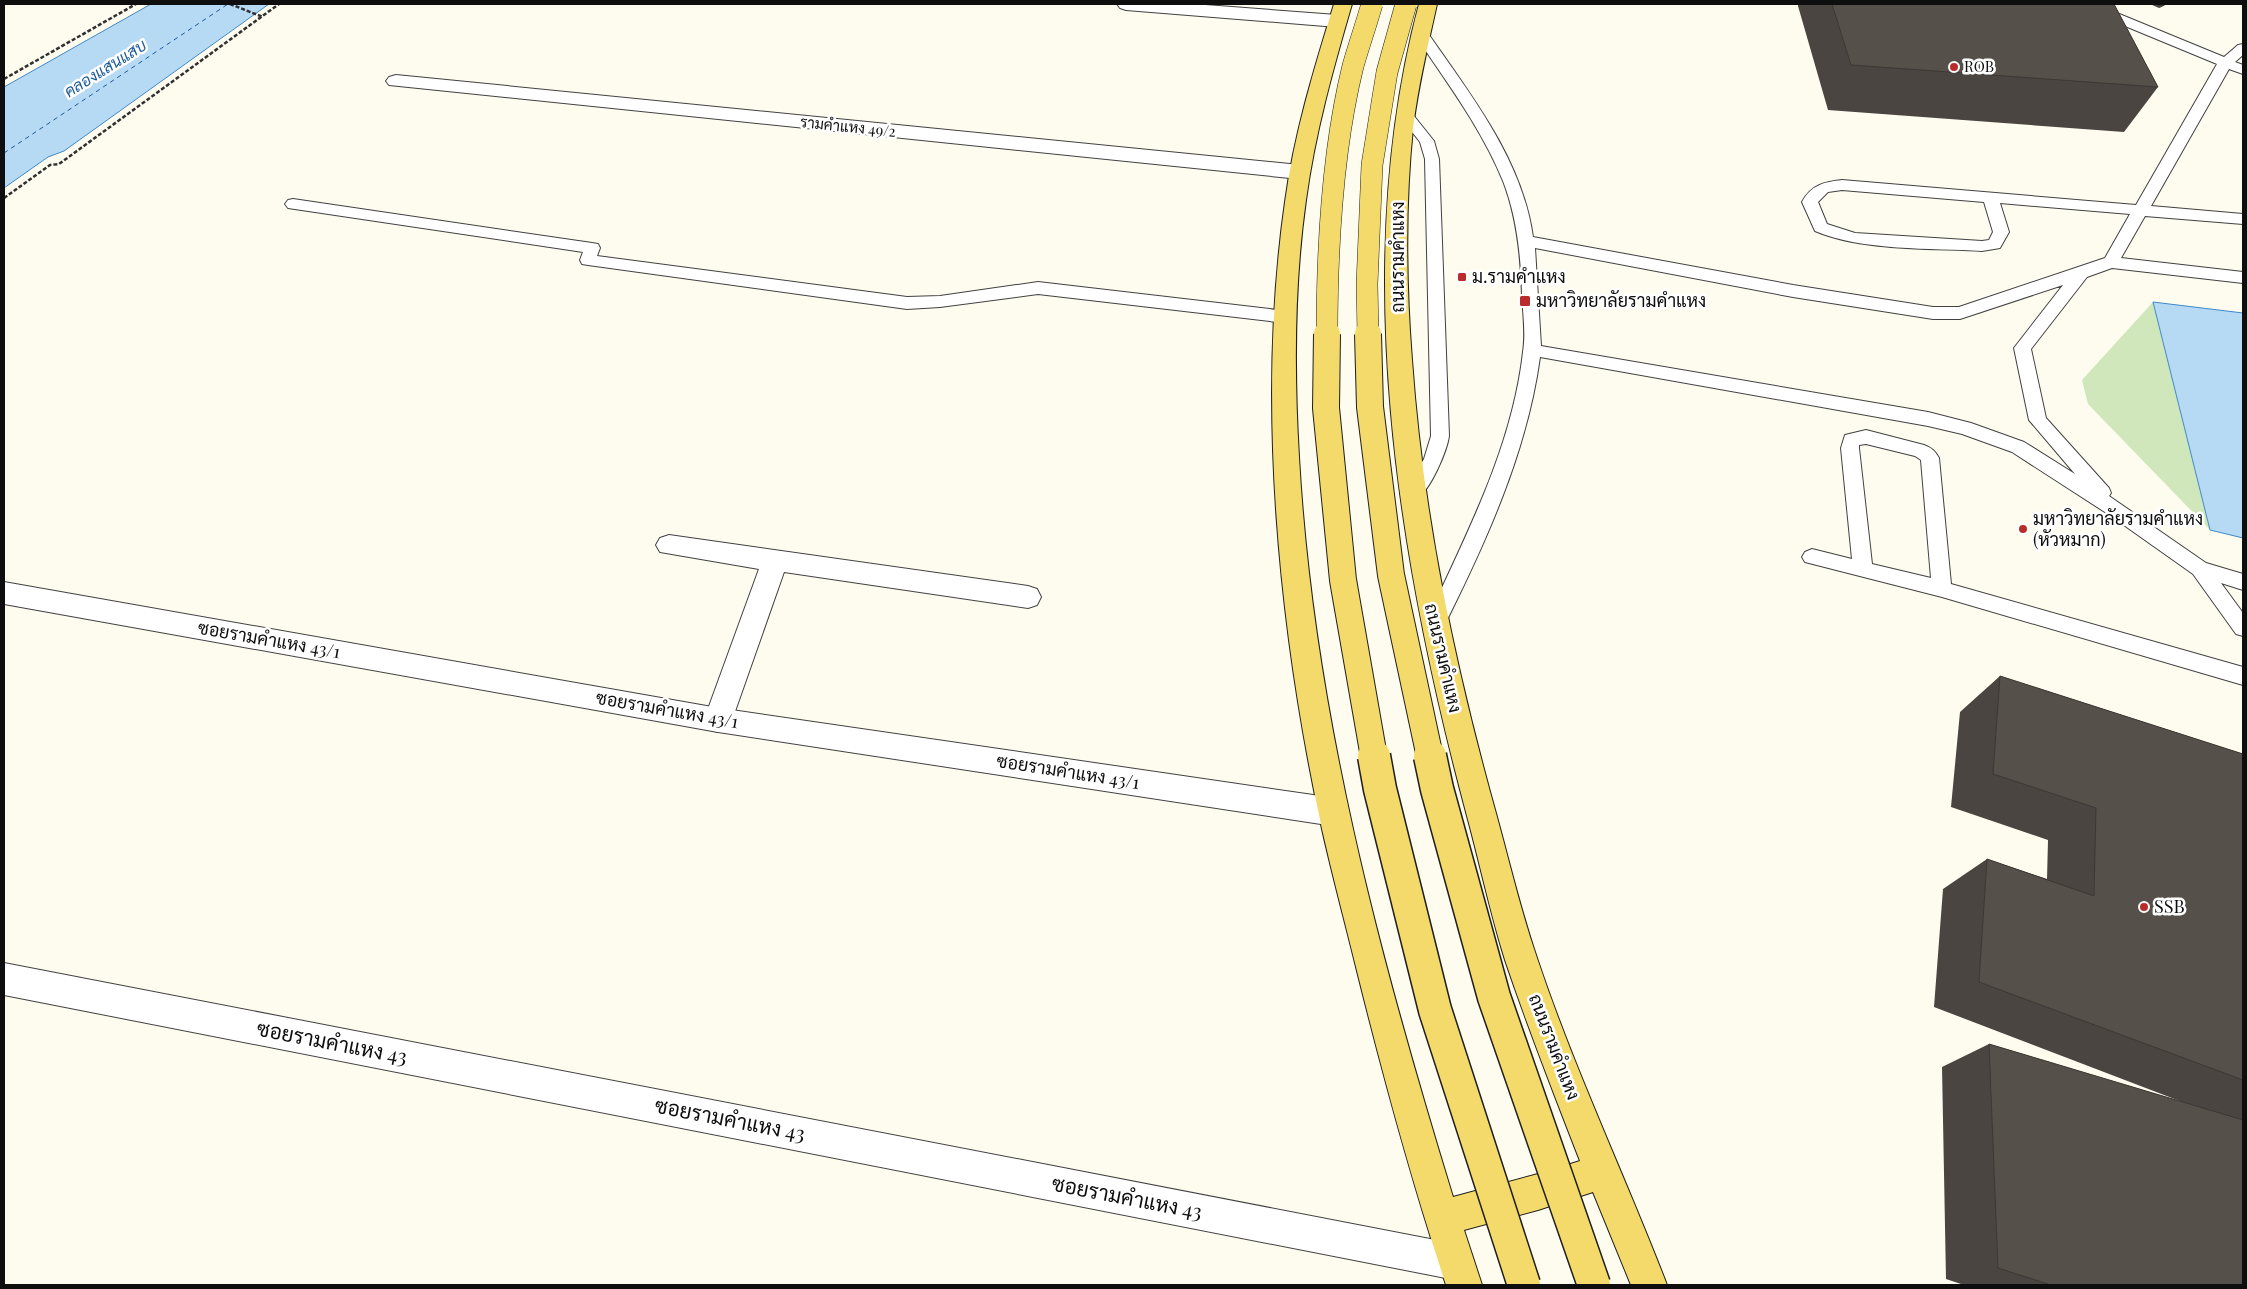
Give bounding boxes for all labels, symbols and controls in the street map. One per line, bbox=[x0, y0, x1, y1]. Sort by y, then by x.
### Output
water label: คลองแสนแสบ bbox=[60, 34, 150, 101]
place label: ROB bbox=[1964, 56, 1994, 76]
marker: ROB bbox=[1948, 61, 1960, 73]
street label: รามคำแหง 49/2 bbox=[799, 111, 897, 141]
street label: ถนนรามคำแหง bbox=[1385, 201, 1409, 313]
place label: ม.รามคำแหง bbox=[1472, 264, 1566, 288]
marker: ม.รามคำแหง bbox=[1456, 271, 1468, 283]
place label: มหาวิทยาลัยรามคำแหง bbox=[1536, 288, 1706, 312]
marker: มหาวิทยาลัยรามคำแหง bbox=[1518, 294, 1532, 308]
place label: มหาวิทยาลัยรามคำแหง (หัวหมาก) bbox=[2033, 506, 2203, 551]
marker: มหาวิทยาลัยรามคำแหง (หัวหมาก) bbox=[2017, 523, 2029, 535]
street label: ถนนรามคำแหง bbox=[1420, 601, 1468, 715]
street label: ซอยรามคำแหง 43/1 bbox=[196, 615, 343, 663]
street label: ซอยรามคำแหง 43/1 bbox=[594, 685, 741, 733]
street label: ซอยรามคำแหง 43/1 bbox=[995, 748, 1142, 794]
place label: SSB bbox=[2154, 894, 2185, 918]
marker: SSB bbox=[2138, 901, 2150, 913]
street label: ถนนรามคำแหง bbox=[1524, 990, 1586, 1103]
street label: ซอยรามคำแหง 43 bbox=[255, 1013, 410, 1069]
street label: ซอยรามคำแหง 43 bbox=[653, 1090, 808, 1146]
street label: ซอยรามคำแหง 43 bbox=[1050, 1168, 1205, 1224]

